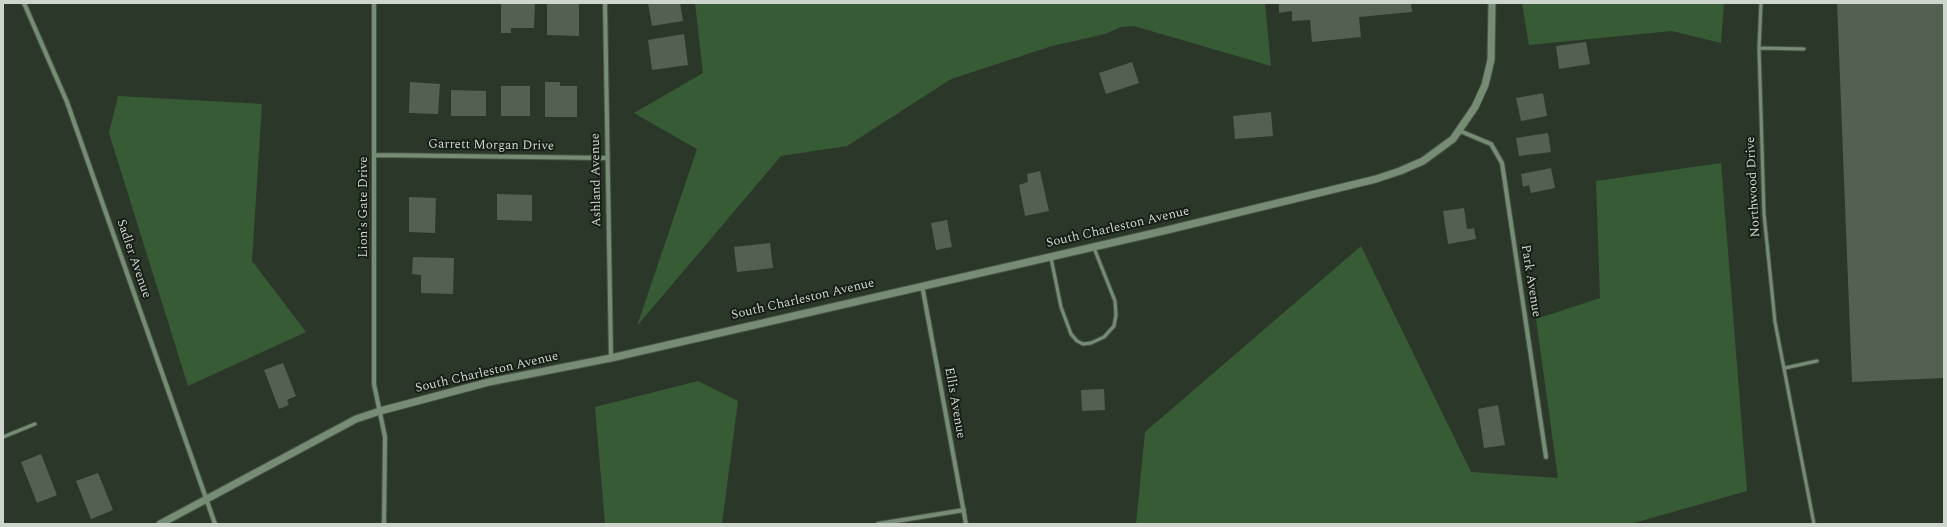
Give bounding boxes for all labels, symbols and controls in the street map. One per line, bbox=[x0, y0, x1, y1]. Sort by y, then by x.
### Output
street label: Ashland Avenue bbox=[588, 133, 606, 227]
street label: Northwood Drive bbox=[1744, 136, 1764, 238]
street label: Garrett Morgan Drive bbox=[428, 137, 554, 155]
street label: Lion's Gate Drive bbox=[356, 156, 372, 258]
street label: South Charleston Avenue bbox=[1045, 204, 1191, 252]
street label: Sadler Avenue bbox=[112, 218, 154, 300]
street label: Park Avenue bbox=[1517, 244, 1543, 318]
street label: South Charleston Avenue bbox=[730, 276, 876, 324]
street label: South Charleston Avenue bbox=[414, 349, 560, 397]
street label: Ellis Avenue bbox=[940, 366, 968, 440]

